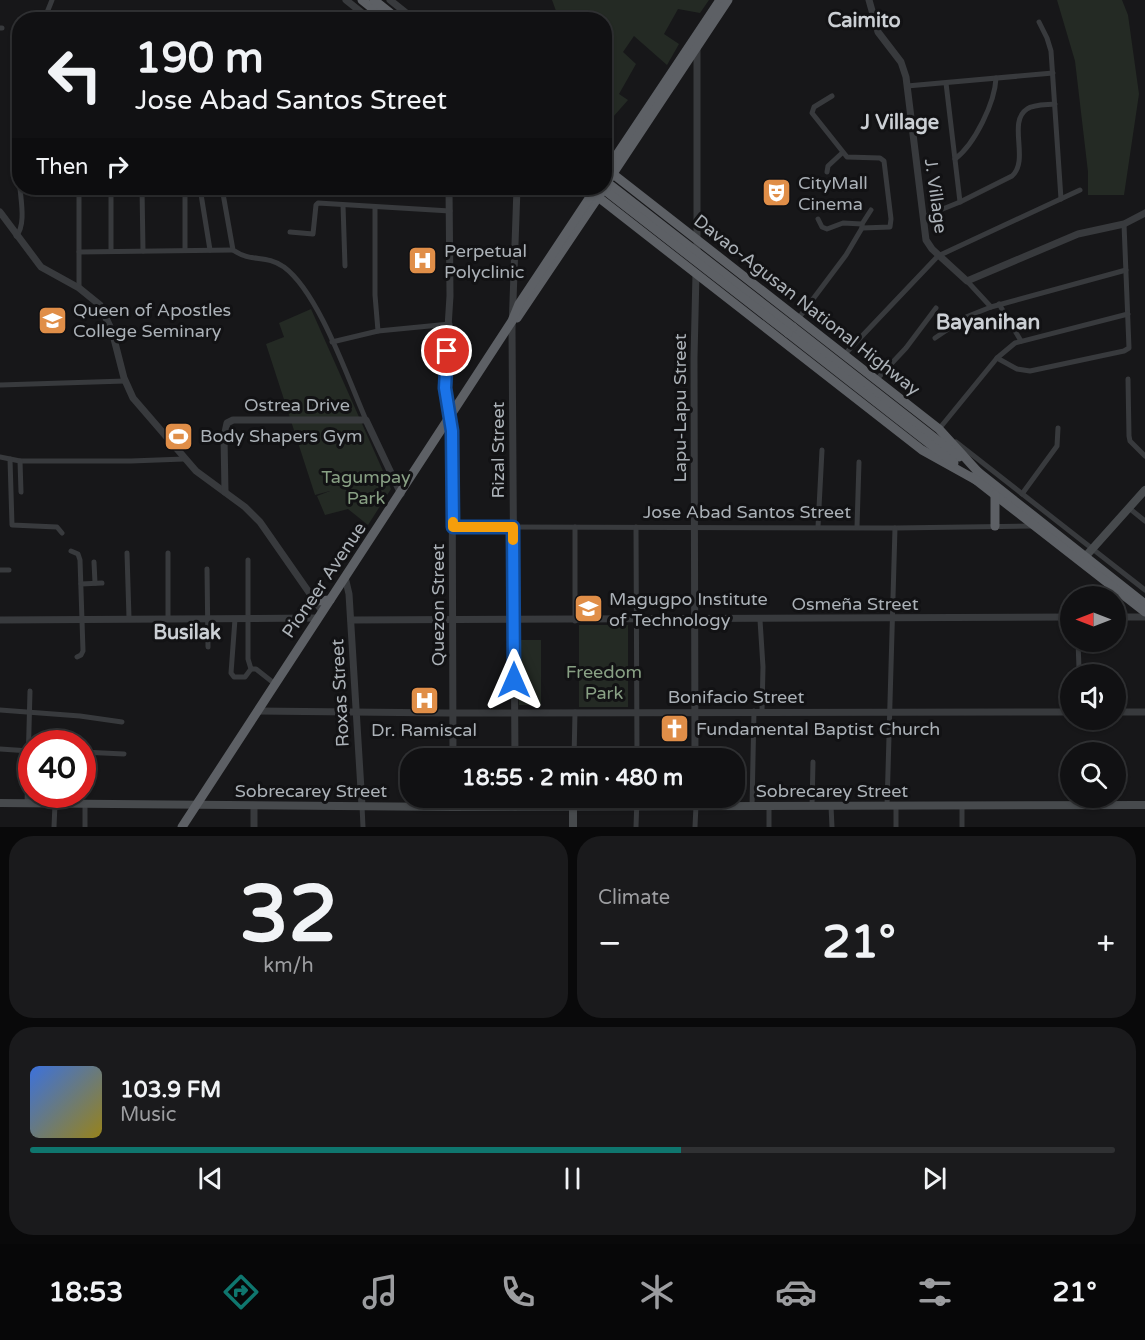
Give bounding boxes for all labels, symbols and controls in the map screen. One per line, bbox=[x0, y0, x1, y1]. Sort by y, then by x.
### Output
district label: Caimito bbox=[827, 9, 901, 33]
text: 190 m bbox=[135, 33, 264, 84]
icon: left bbox=[36, 36, 114, 114]
text: Jose Abad Santos Street bbox=[135, 84, 447, 117]
district label: J Village bbox=[860, 111, 939, 135]
icon: right bbox=[101, 150, 134, 183]
text: Then bbox=[36, 154, 89, 180]
street label: J. Village bbox=[920, 157, 952, 235]
place label: CityMall Cinema bbox=[798, 172, 868, 215]
theatre icon: CityMall Cinema bbox=[761, 177, 793, 209]
street label: Davao-Agusan National Highway bbox=[689, 210, 925, 401]
place label: Perpetual Polyclinic bbox=[444, 240, 527, 283]
hospital icon: Perpetual Polyclinic bbox=[407, 245, 439, 277]
place label: Queen of Apostles College Seminary bbox=[73, 299, 231, 342]
school or university icon: Queen of Apostles College Seminary bbox=[36, 304, 68, 336]
district label: Bayanihan bbox=[936, 310, 1040, 335]
pin bbox=[421, 325, 472, 376]
street label: Lapu-Lapu Street bbox=[669, 333, 691, 483]
icon: arrive bbox=[430, 334, 463, 367]
street label: Ostrea Drive bbox=[244, 394, 350, 416]
street label: Rizal Street bbox=[487, 401, 509, 498]
sports icon: Body Shapers Gym bbox=[163, 420, 195, 452]
place label: Body Shapers Gym bbox=[200, 425, 363, 447]
park label: Tagumpay Park bbox=[321, 466, 411, 509]
street label: Jose Abad Santos Street bbox=[643, 501, 851, 523]
street label: Pioneer Avenue bbox=[277, 518, 371, 642]
street label: Quezon Street bbox=[427, 544, 449, 666]
north arrow bbox=[1060, 586, 1126, 652]
map controls bbox=[1060, 586, 1126, 808]
place label: Magugpo Institute of Technology bbox=[609, 588, 768, 631]
school or university icon: Magugpo Institute of Technology bbox=[572, 593, 604, 625]
street label: Osmeña Street bbox=[791, 593, 919, 615]
district label: Busilak bbox=[153, 621, 221, 645]
street label: Roxas Street bbox=[326, 638, 354, 748]
position arrow bbox=[482, 648, 546, 712]
park label: Freedom Park bbox=[566, 661, 642, 704]
button: sound bbox=[1060, 664, 1126, 730]
hospital icon: Dr. Ramiscal bbox=[408, 685, 440, 717]
street label: Bonifacio Street bbox=[668, 686, 804, 708]
church icon: Fundamental Baptist Church bbox=[659, 713, 691, 745]
place label: Fundamental Baptist Church bbox=[696, 718, 940, 740]
place label: Dr. Ramiscal bbox=[371, 719, 477, 741]
speed limit sign: 40 bbox=[18, 730, 96, 808]
button: search bbox=[1060, 742, 1126, 808]
text: 18:55 · 2 min · 480 m bbox=[462, 765, 683, 791]
street label: Sobrecarey Street bbox=[235, 780, 387, 802]
street label: Sobrecarey Street bbox=[756, 780, 908, 802]
text: 32 bbox=[240, 868, 337, 962]
text: Climate bbox=[598, 886, 670, 910]
text: 21° bbox=[822, 916, 896, 970]
text: − bbox=[598, 924, 622, 963]
text: + bbox=[1096, 924, 1115, 963]
text: km/h bbox=[263, 954, 314, 978]
text: 103.9 FM bbox=[120, 1077, 221, 1103]
text: Music bbox=[120, 1103, 176, 1127]
icon: previous bbox=[194, 1162, 227, 1195]
icon: pause bbox=[556, 1162, 589, 1195]
icon: next bbox=[918, 1162, 951, 1195]
icon: directions bbox=[220, 1271, 262, 1313]
icon: music bbox=[359, 1271, 401, 1313]
icon: phone bbox=[497, 1271, 539, 1313]
icon: climate bbox=[636, 1271, 678, 1313]
icon: car bbox=[775, 1271, 817, 1313]
icon: filters bbox=[914, 1271, 956, 1313]
text: 18:53 bbox=[48, 1276, 123, 1309]
text: 21° bbox=[1052, 1276, 1097, 1309]

